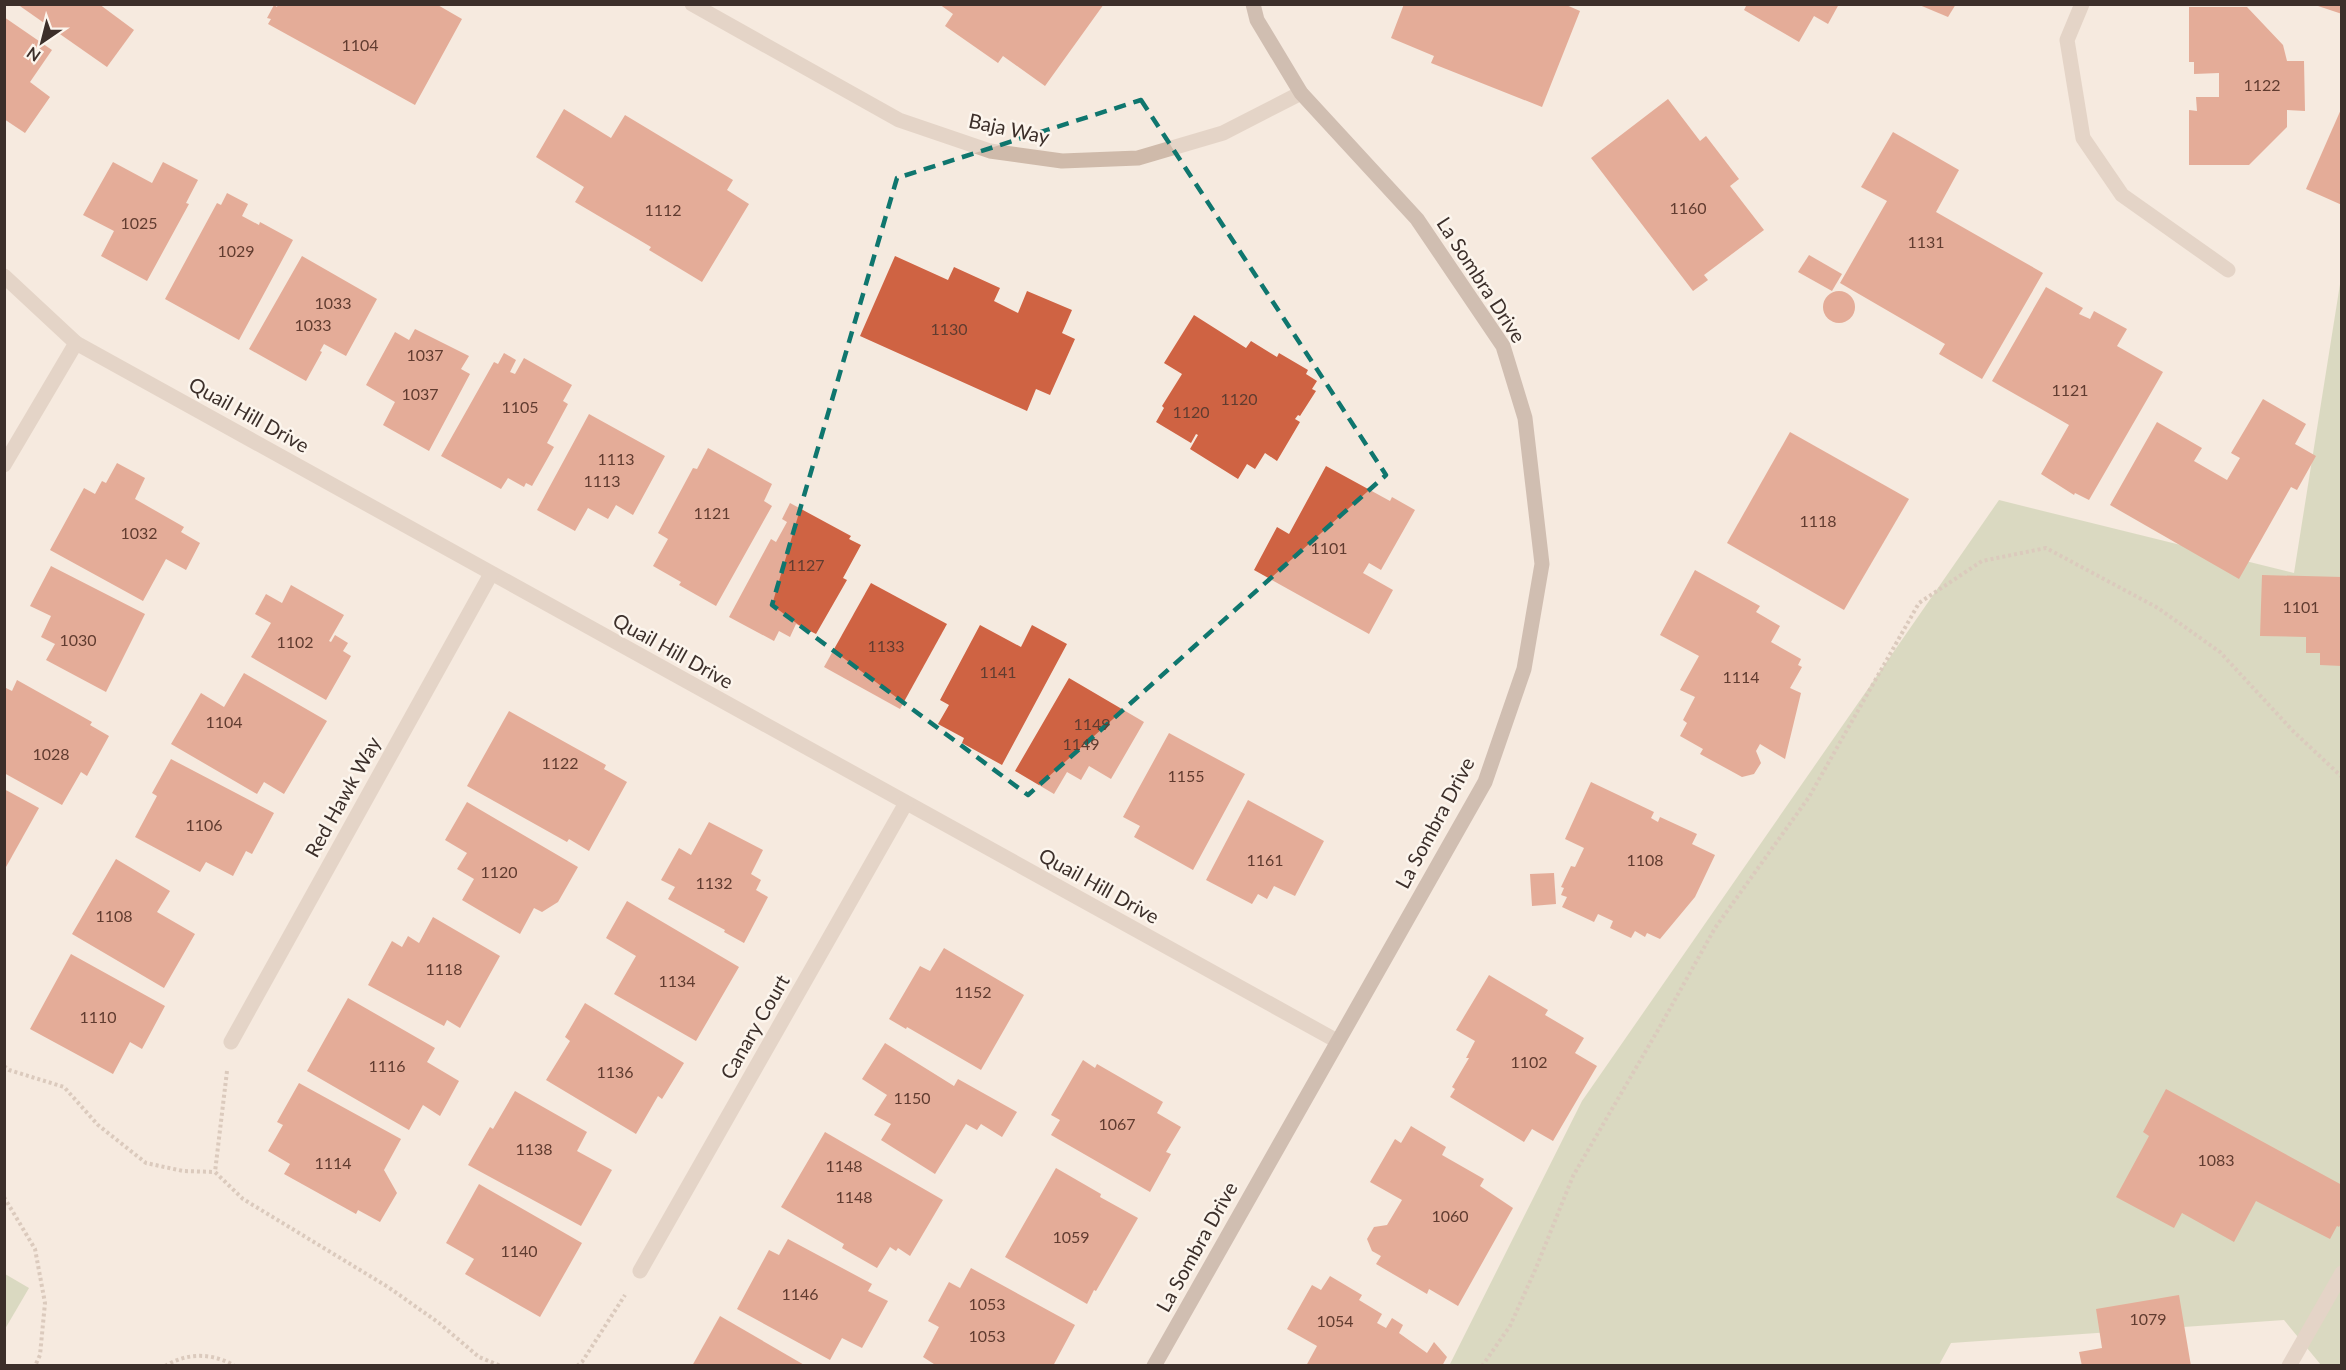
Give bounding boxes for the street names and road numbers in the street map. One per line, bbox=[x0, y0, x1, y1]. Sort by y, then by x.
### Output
street label: Baja Way bbox=[967, 108, 1052, 148]
street label: La Sombra Drive bbox=[1432, 212, 1531, 347]
street label: Quail Hill Drive bbox=[185, 371, 314, 457]
street label: Quail Hill Drive bbox=[609, 607, 738, 693]
street label: Red Hawk Way bbox=[299, 732, 385, 861]
street label: La Sombra Drive bbox=[1389, 753, 1479, 892]
street label: Quail Hill Drive bbox=[1035, 842, 1164, 928]
street label: Canary Court bbox=[715, 970, 794, 1083]
street label: La Sombra Drive bbox=[1150, 1177, 1242, 1316]

